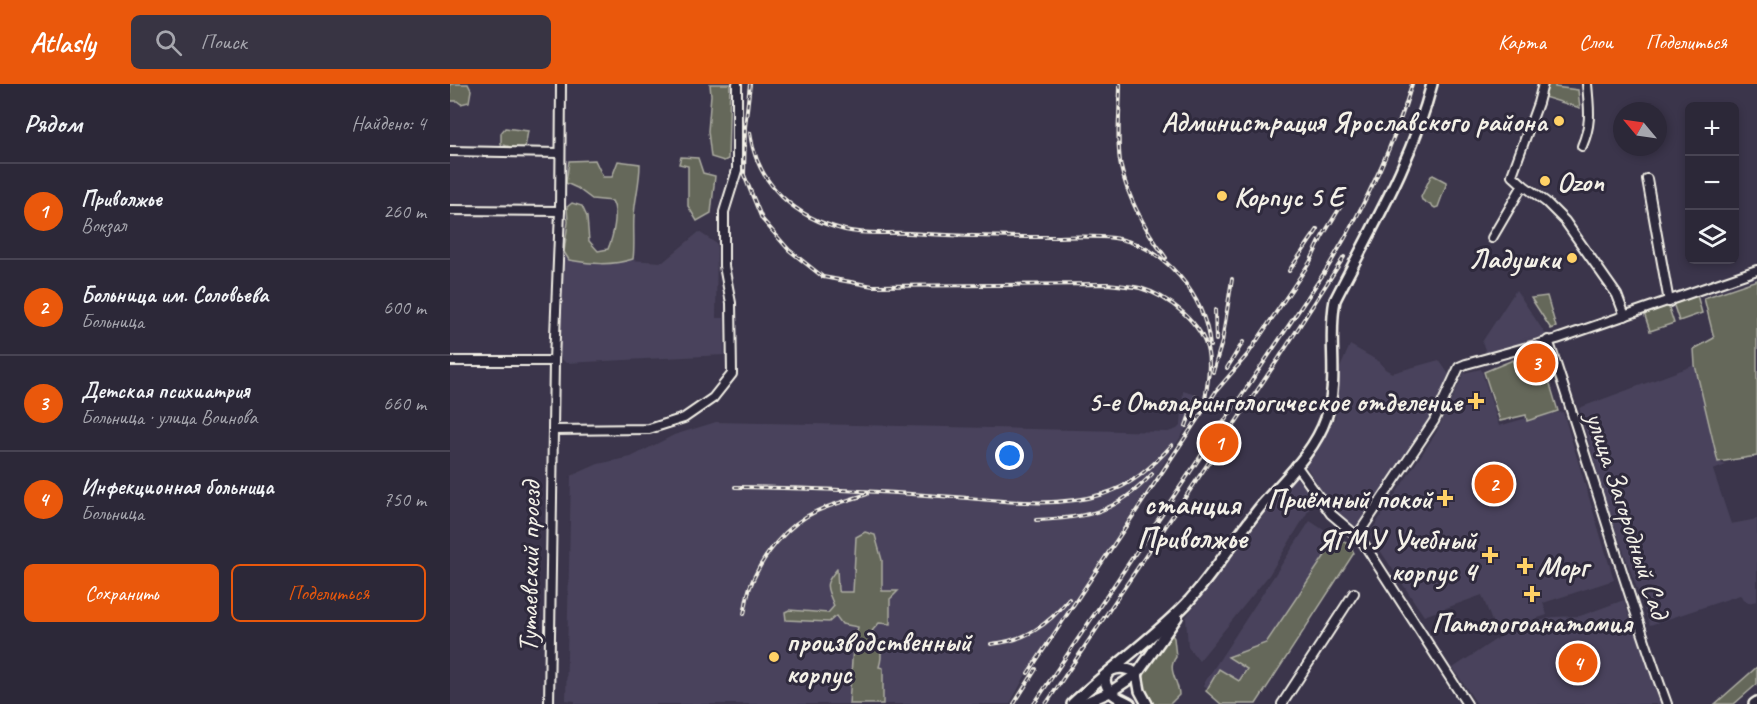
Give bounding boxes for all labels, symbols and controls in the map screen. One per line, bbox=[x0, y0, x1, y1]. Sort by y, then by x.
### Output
search box bbox=[131, 15, 551, 69]
text: Atlasly bbox=[30, 25, 95, 60]
icon: search bbox=[152, 26, 185, 59]
text: Поиск bbox=[200, 28, 247, 56]
text: Карта bbox=[1498, 29, 1546, 55]
text: Слои bbox=[1579, 29, 1613, 55]
text: Поделиться bbox=[1646, 29, 1727, 55]
north arrow bbox=[1613, 102, 1667, 156]
map controls bbox=[1685, 102, 1739, 264]
button: + bbox=[1685, 102, 1739, 156]
place label: Администрация Ярославского района bbox=[1161, 104, 1549, 139]
text: Рядом bbox=[24, 107, 82, 140]
text: Найдено: 4 bbox=[351, 111, 426, 136]
marker: Администрация Ярославского района bbox=[1552, 114, 1566, 128]
button: − bbox=[1685, 156, 1739, 210]
place label: Ozon bbox=[1557, 164, 1605, 199]
marker: Ozon bbox=[1538, 174, 1552, 188]
place label: Корпус 5 E bbox=[1234, 179, 1347, 215]
text: Приволжье bbox=[81, 185, 162, 213]
marker: Корпус 5 E bbox=[1215, 189, 1229, 203]
text: 1 bbox=[39, 199, 48, 224]
text: 260 m bbox=[383, 199, 426, 224]
button: layers bbox=[1685, 210, 1739, 264]
text: Вокзал bbox=[81, 213, 126, 238]
place label: Ладушки bbox=[1469, 241, 1562, 277]
marker: Ладушки bbox=[1565, 251, 1579, 265]
text: Больница им. Соловьева bbox=[81, 281, 268, 309]
text: 2 bbox=[39, 295, 48, 320]
text: 600 m bbox=[383, 295, 426, 320]
text: Больница bbox=[81, 309, 144, 334]
pin: 3 bbox=[1516, 340, 1556, 386]
text: Детская психиатрия bbox=[81, 377, 250, 405]
place label: 5-е Отоларингологическое отделение bbox=[1088, 384, 1464, 419]
text: 3 bbox=[39, 391, 48, 416]
text: 660 m bbox=[383, 391, 426, 416]
marker: 5-е Отоларингологическое отделение bbox=[1467, 392, 1485, 410]
text: Больница · улица Воинова bbox=[81, 405, 257, 430]
street label: улица Загородный Сад bbox=[1578, 405, 1679, 626]
pin: 1 bbox=[1200, 420, 1238, 466]
your location bbox=[995, 441, 1024, 470]
pin: 2 bbox=[1474, 462, 1514, 506]
text: Инфекционная больница bbox=[81, 473, 274, 501]
street label: Тутаевский проезд bbox=[510, 478, 548, 653]
place label: Приёмный покой bbox=[1267, 481, 1434, 516]
district label: станция Приволжье bbox=[1137, 485, 1249, 557]
text: 4 bbox=[39, 487, 48, 512]
text: 750 m bbox=[383, 487, 426, 512]
marker: Приёмный покой bbox=[1436, 489, 1454, 507]
text: Больница bbox=[81, 501, 144, 526]
place label: ЯГМУ Учебный корпус 4 bbox=[1317, 522, 1479, 590]
marker: ЯГМУ Учебный корпус 4 bbox=[1481, 546, 1499, 564]
place label: Морг bbox=[1538, 549, 1592, 584]
marker: Морг bbox=[1516, 557, 1534, 575]
button: Сохранить bbox=[24, 564, 219, 622]
button: Поделиться bbox=[231, 564, 426, 622]
marker: Патологоанатомия bbox=[1523, 585, 1541, 603]
place label: Патологоанатомия bbox=[1432, 605, 1634, 640]
place label: производственный корпус bbox=[786, 624, 973, 692]
pin: 4 bbox=[1558, 640, 1598, 686]
marker: производственный корпус bbox=[767, 650, 781, 664]

